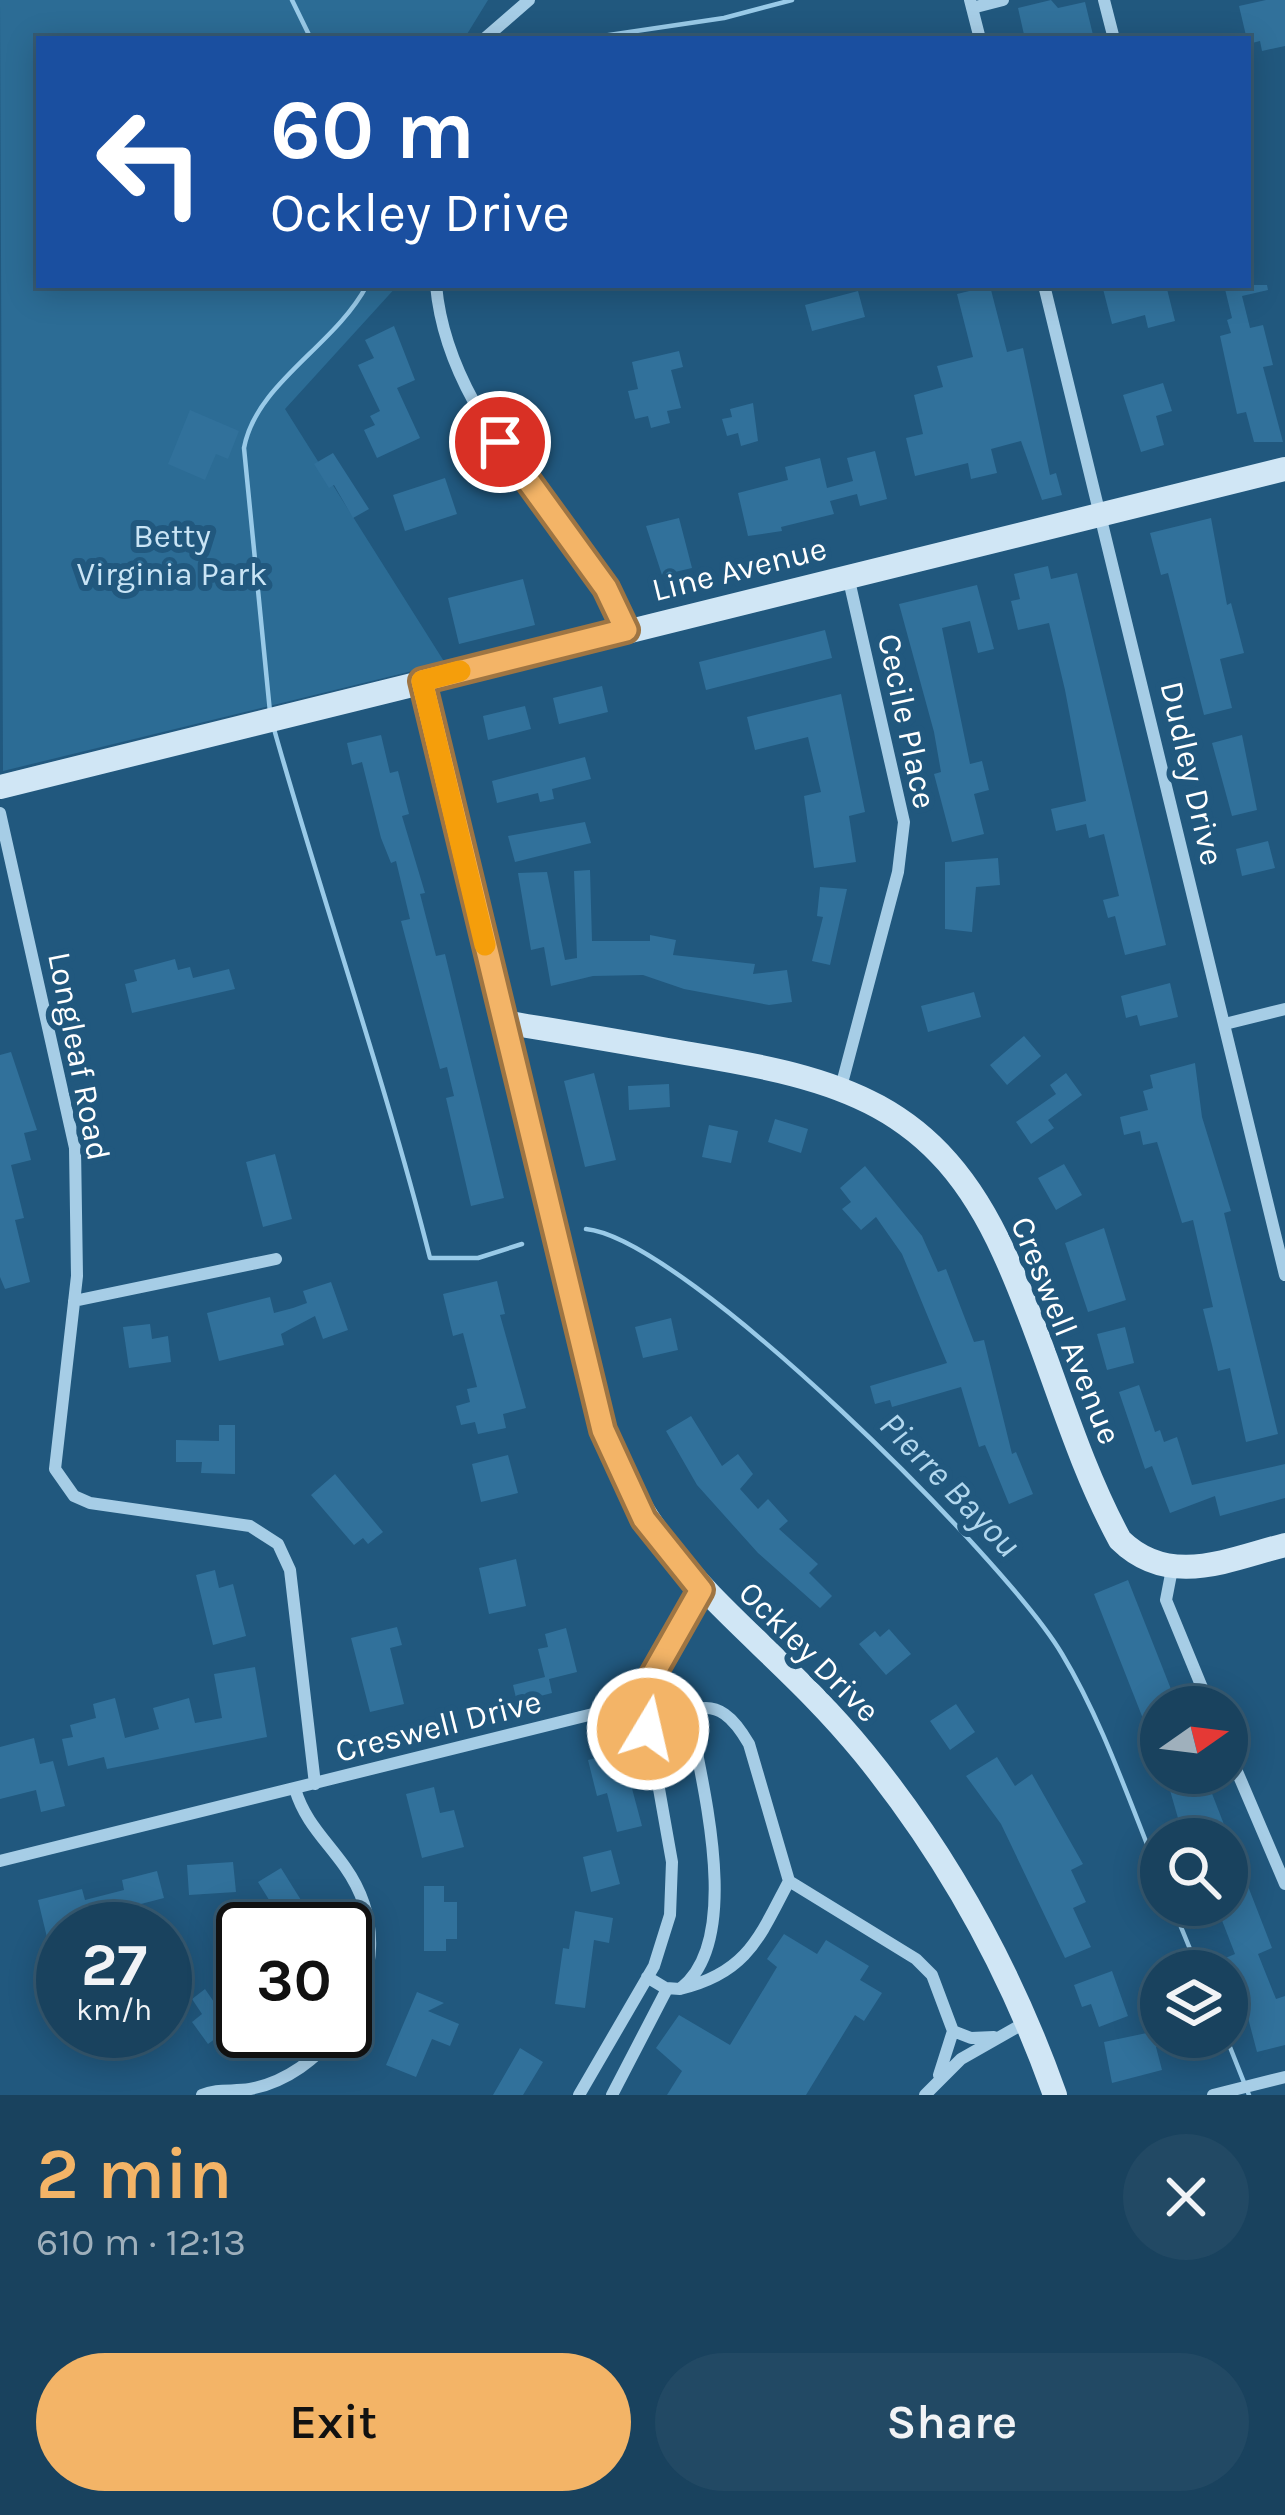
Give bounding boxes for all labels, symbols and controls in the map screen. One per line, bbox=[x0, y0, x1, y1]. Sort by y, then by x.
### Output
text: 60 m bbox=[270, 81, 475, 179]
icon: left bbox=[72, 84, 228, 240]
text: Ockley Drive bbox=[270, 181, 570, 245]
pin bbox=[449, 391, 551, 493]
icon: arrive bbox=[467, 409, 533, 475]
park label: Betty Virginia Park bbox=[77, 517, 267, 593]
street label: Line Avenue bbox=[648, 529, 830, 609]
street label: Cecile Place bbox=[870, 630, 944, 812]
street label: Dudley Drive bbox=[1152, 677, 1232, 869]
street label: Longleaf Road bbox=[40, 949, 118, 1164]
street label: Creswell Avenue bbox=[1003, 1211, 1129, 1450]
water label: Pierre Bayou bbox=[871, 1404, 1030, 1566]
street label: Ockley Drive bbox=[731, 1573, 888, 1730]
position arrow bbox=[585, 1666, 711, 1792]
street label: Creswell Drive bbox=[331, 1682, 545, 1770]
north arrow bbox=[1140, 1686, 1248, 1794]
map controls bbox=[1140, 1686, 1248, 2058]
button: search bbox=[1140, 1818, 1248, 1926]
speed limit sign: 30 bbox=[216, 1902, 372, 2058]
text: 27 bbox=[81, 1930, 147, 2000]
button: layers bbox=[1140, 1950, 1248, 2058]
text: km/h bbox=[76, 1992, 152, 2028]
text: 2 min bbox=[36, 2132, 233, 2216]
button: close bbox=[1123, 2134, 1249, 2260]
text: 610 m · 12:13 bbox=[36, 2219, 246, 2265]
button: Exit bbox=[36, 2353, 631, 2491]
button: Share bbox=[655, 2353, 1249, 2491]

